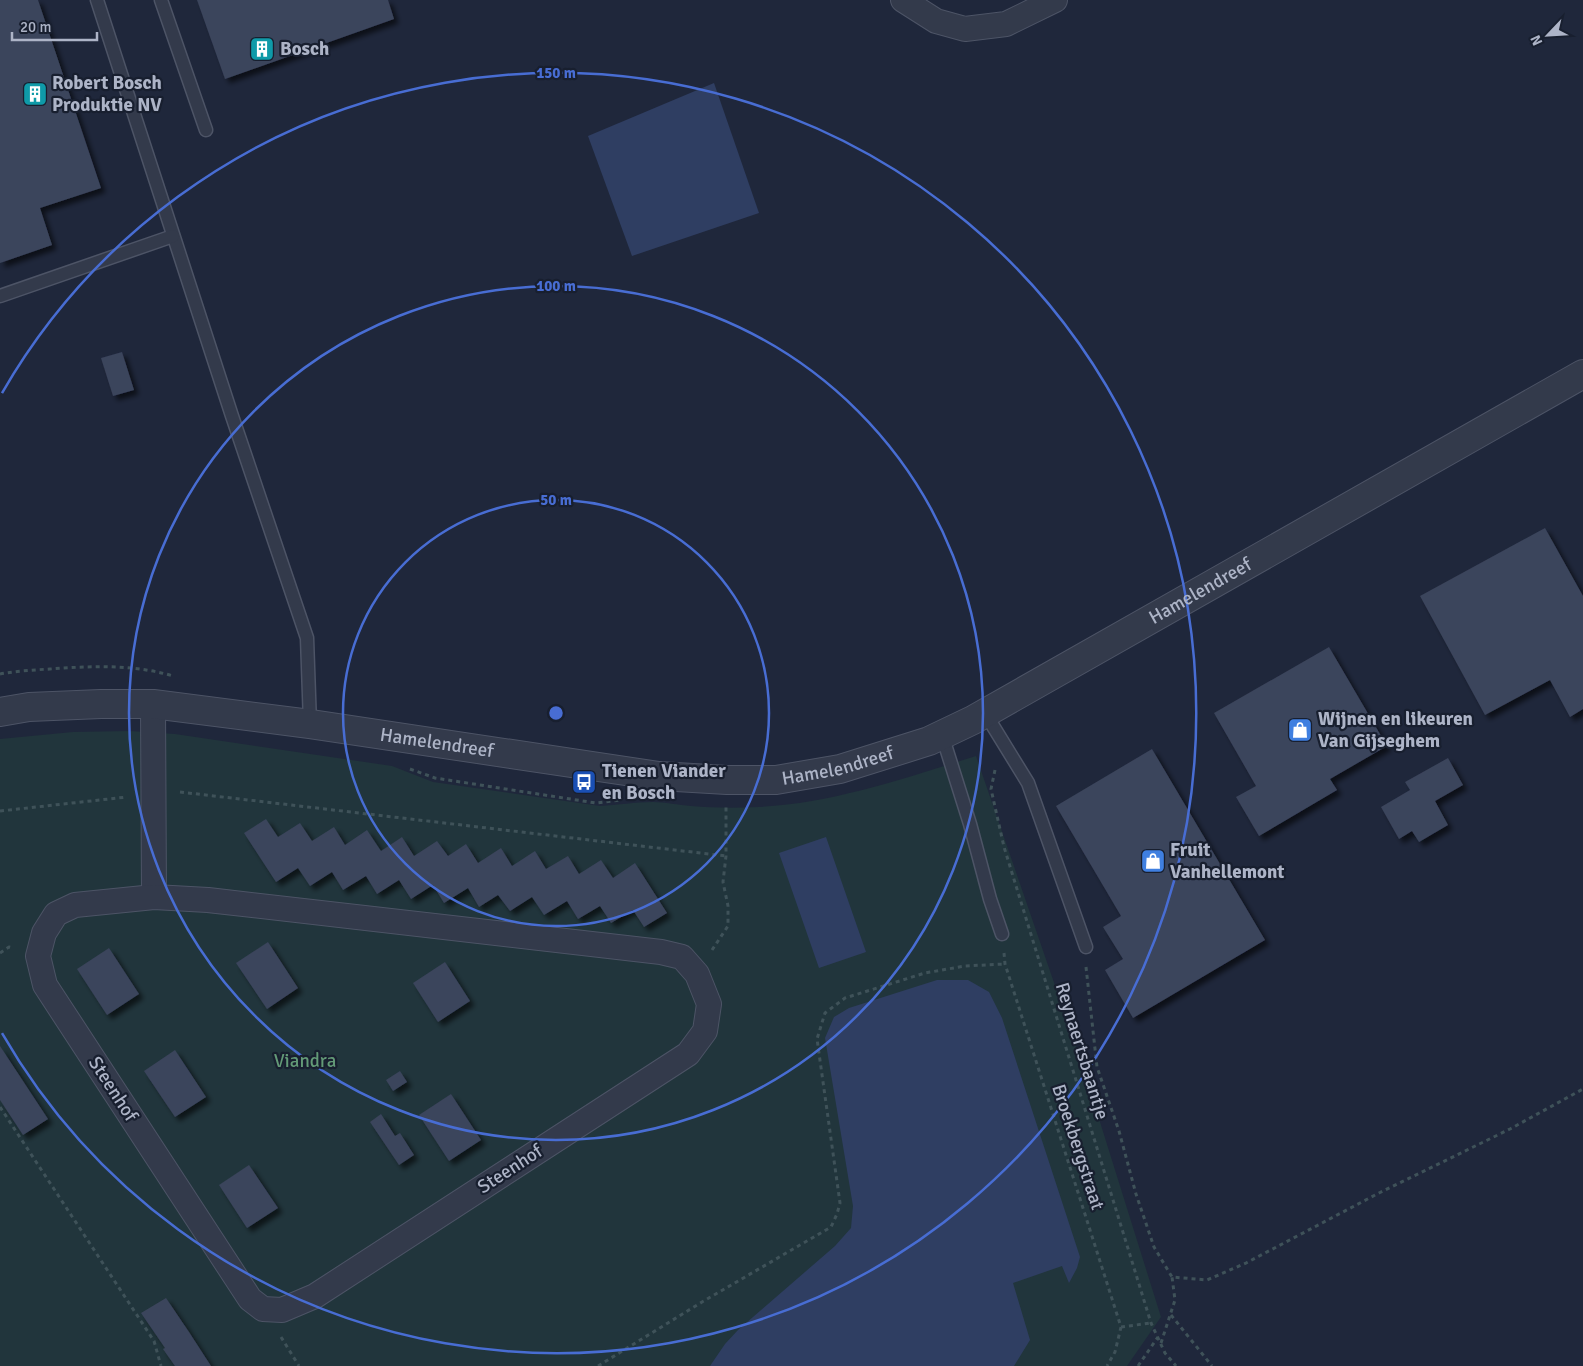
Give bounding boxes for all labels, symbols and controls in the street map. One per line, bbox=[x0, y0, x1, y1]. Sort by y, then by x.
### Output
scale bar bbox=[12, 10, 98, 42]
north arrow bbox=[1523, 10, 1573, 60]
text: 20 m bbox=[20, 18, 51, 36]
text: N bbox=[1527, 32, 1546, 48]
building icon: Bosch bbox=[249, 36, 275, 62]
place label: Bosch bbox=[280, 37, 329, 61]
text: 150 m bbox=[536, 64, 576, 82]
place label: Robert Bosch Produktie NV bbox=[52, 71, 162, 117]
building icon: Robert Bosch Produktie NV bbox=[22, 81, 48, 107]
text: 100 m bbox=[536, 277, 576, 295]
text: 50 m bbox=[540, 491, 572, 509]
street label: Hamelendreef bbox=[1145, 552, 1257, 630]
centre of rings bbox=[547, 704, 565, 722]
place label: Wijnen en likeuren Van Gijseghem bbox=[1318, 707, 1473, 753]
shop icon: Wijnen en likeuren Van Gijseghem bbox=[1287, 717, 1313, 743]
street label: Hamelendreef bbox=[378, 723, 497, 763]
street label: Hamelendreef bbox=[780, 740, 898, 791]
place label: Tienen Viander en Bosch bbox=[602, 759, 726, 805]
bus stop icon: Tienen Viander en Bosch bbox=[571, 769, 597, 795]
place label: Fruit Vanhellemont bbox=[1170, 838, 1284, 884]
shop icon: Fruit Vanhellemont bbox=[1140, 848, 1166, 874]
street label: Reynaertsbaantje bbox=[1050, 979, 1114, 1123]
park label: Viandra bbox=[274, 1049, 336, 1073]
street label: Steenhof bbox=[83, 1052, 144, 1127]
street label: Broekbergstraat bbox=[1046, 1081, 1110, 1213]
street label: Steenhof bbox=[473, 1138, 548, 1199]

